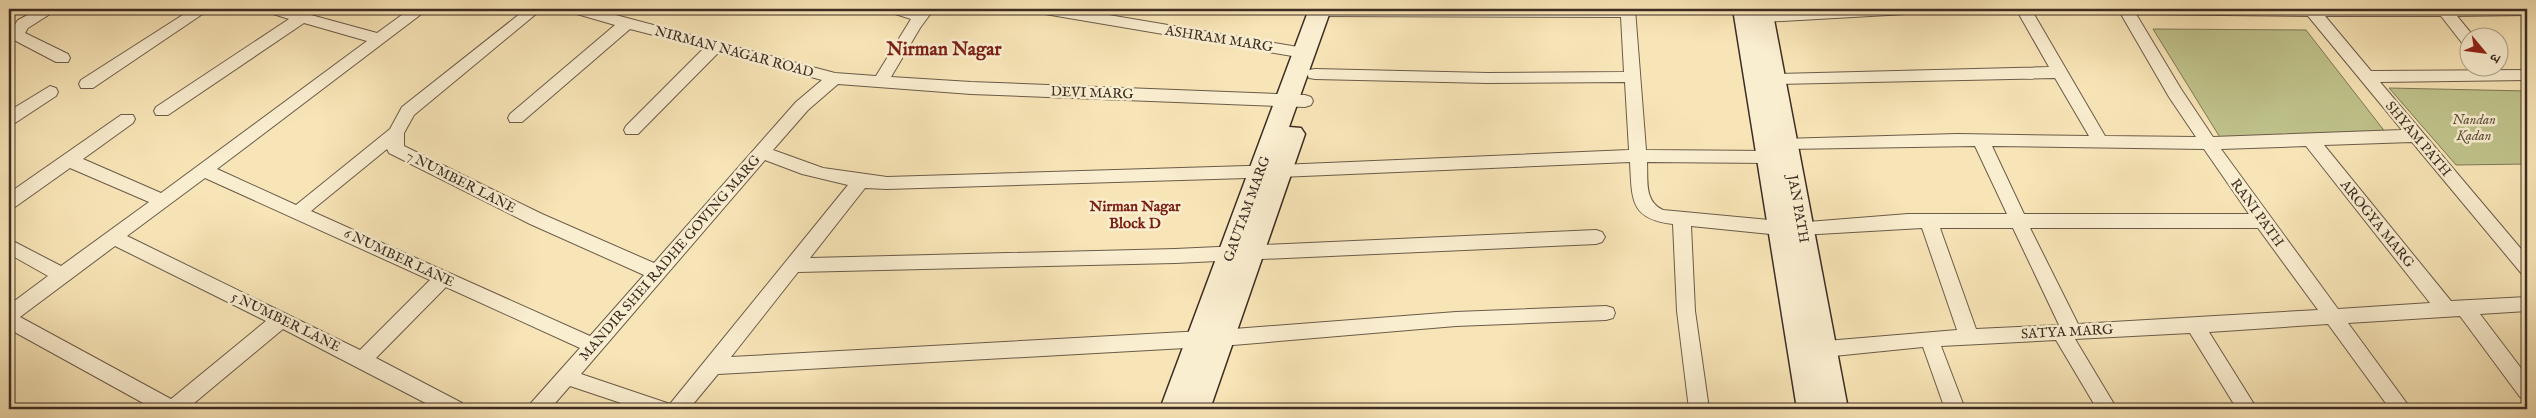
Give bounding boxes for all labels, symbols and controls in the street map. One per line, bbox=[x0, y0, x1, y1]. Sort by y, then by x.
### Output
street label: ASHRAM MARG bbox=[1163, 21, 1275, 57]
street label: NIRMAN NAGAR ROAD bbox=[652, 22, 816, 82]
north arrow bbox=[2458, 28, 2508, 78]
district label: Nirman Nagar bbox=[885, 38, 1003, 62]
text: उ bbox=[2484, 49, 2505, 66]
street label: DEVI MARG bbox=[1050, 83, 1135, 103]
street label: SHYAM PATH bbox=[2381, 98, 2455, 180]
park label: Nandan Kadan bbox=[2452, 111, 2496, 145]
street label: 7 NUMBER LANE bbox=[403, 147, 519, 218]
street label: MANDIR SHEI RADHE GOVING MARG bbox=[576, 151, 765, 365]
street label: GAUTAM MARG bbox=[1219, 153, 1275, 264]
street label: JAN PATH bbox=[1783, 171, 1813, 245]
street label: RANI PATH bbox=[2226, 175, 2288, 251]
street label: AROGYA MARG bbox=[2335, 176, 2419, 272]
district label: Nirman Nagar Block D bbox=[1089, 197, 1181, 233]
street label: 6 NUMBER LANE bbox=[341, 224, 457, 292]
street label: 5 NUMBER LANE bbox=[229, 288, 344, 356]
street label: SATYA MARG bbox=[2020, 321, 2114, 343]

